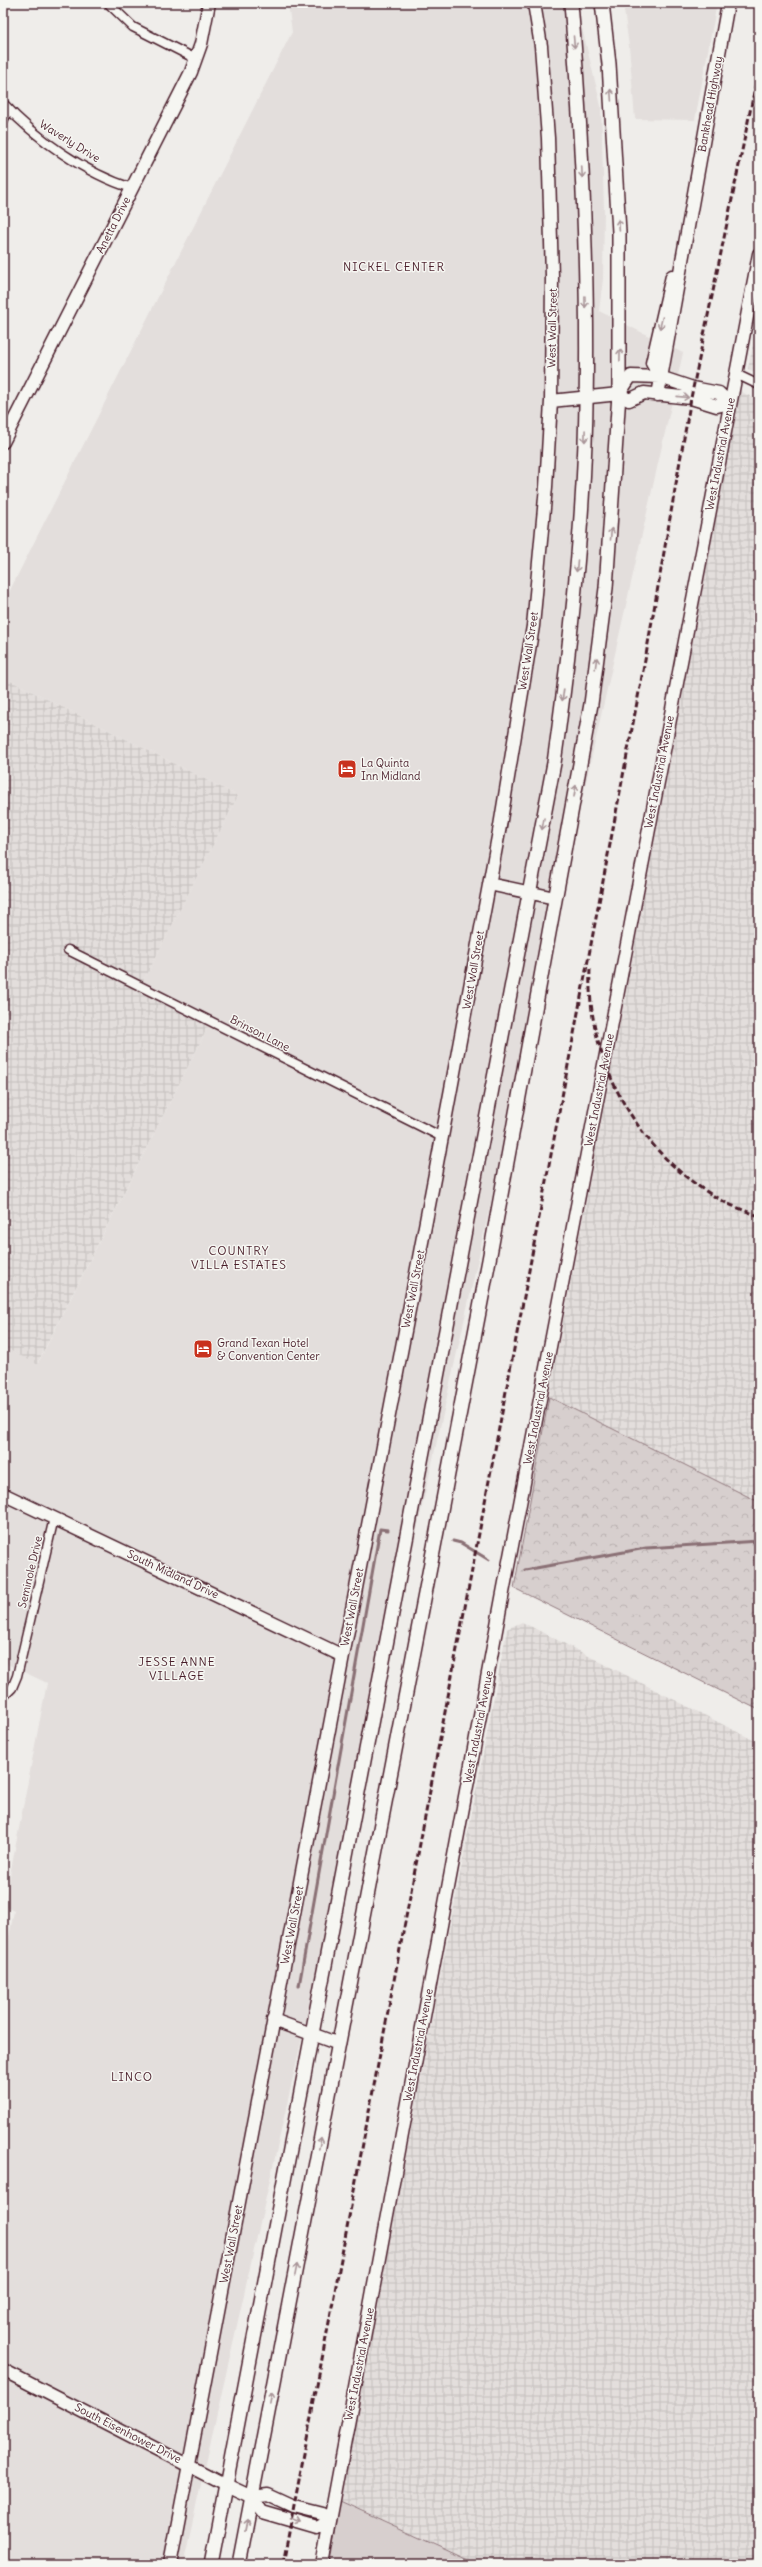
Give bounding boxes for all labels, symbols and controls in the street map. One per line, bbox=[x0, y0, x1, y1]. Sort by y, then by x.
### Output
one-way arrow bbox=[570, 35, 578, 48]
street label: Bankhead Highway bbox=[695, 55, 725, 153]
one-way arrow bbox=[607, 89, 614, 102]
street label: Waverly Drive bbox=[37, 117, 103, 165]
one-way arrow bbox=[578, 165, 585, 178]
street label: Anetta Drive bbox=[93, 194, 133, 256]
one-way arrow bbox=[615, 219, 623, 232]
district label: NICKEL CENTER bbox=[343, 259, 445, 274]
street label: West Wall Street bbox=[544, 288, 560, 368]
one-way arrow bbox=[581, 295, 589, 308]
one-way arrow bbox=[657, 316, 665, 329]
one-way arrow bbox=[616, 349, 624, 362]
one-way arrow bbox=[676, 394, 689, 401]
street label: West Industrial Avenue bbox=[702, 396, 738, 512]
one-way arrow bbox=[581, 429, 589, 442]
one-way arrow bbox=[607, 528, 614, 541]
one-way arrow bbox=[574, 559, 581, 572]
street label: West Wall Street bbox=[515, 610, 541, 691]
one-way arrow bbox=[592, 657, 600, 670]
one-way arrow bbox=[559, 688, 567, 701]
street label: West Industrial Avenue bbox=[641, 714, 677, 830]
place label: La Quinta Inn Midland bbox=[361, 756, 421, 783]
hotel icon: La Quinta Inn Midland bbox=[336, 758, 358, 780]
one-way arrow bbox=[571, 785, 579, 798]
one-way arrow bbox=[539, 817, 547, 830]
street label: West Wall Street bbox=[459, 929, 487, 1010]
street label: Brinson Lane bbox=[228, 1012, 292, 1054]
street label: West Industrial Avenue bbox=[581, 1032, 617, 1148]
district label: COUNTRY VILLA ESTATES bbox=[191, 1243, 287, 1272]
street label: West Wall Street bbox=[399, 1248, 428, 1329]
place label: Grand Texan Hotel & Convention Center bbox=[217, 1336, 320, 1363]
hotel icon: Grand Texan Hotel & Convention Center bbox=[192, 1338, 214, 1360]
street label: West Industrial Avenue bbox=[520, 1350, 556, 1466]
street label: Seminole Drive bbox=[15, 1534, 45, 1609]
street label: South Midland Drive bbox=[125, 1547, 221, 1601]
street label: West Wall Street bbox=[338, 1566, 367, 1647]
district label: JESSE ANNE VILLAGE bbox=[138, 1654, 216, 1683]
street label: West Industrial Avenue bbox=[460, 1669, 496, 1785]
street label: West Wall Street bbox=[278, 1884, 307, 1965]
street label: West Industrial Avenue bbox=[400, 1987, 436, 2103]
district label: LINCO bbox=[111, 2069, 153, 2084]
one-way arrow bbox=[316, 2137, 324, 2150]
street label: West Wall Street bbox=[217, 2203, 246, 2284]
one-way arrow bbox=[292, 2264, 300, 2277]
street label: West Industrial Avenue bbox=[341, 2306, 377, 2422]
one-way arrow bbox=[267, 2392, 275, 2405]
street label: South Eisenhower Drive bbox=[72, 2400, 184, 2466]
one-way arrow bbox=[289, 2518, 301, 2526]
one-way arrow bbox=[243, 2520, 251, 2533]

